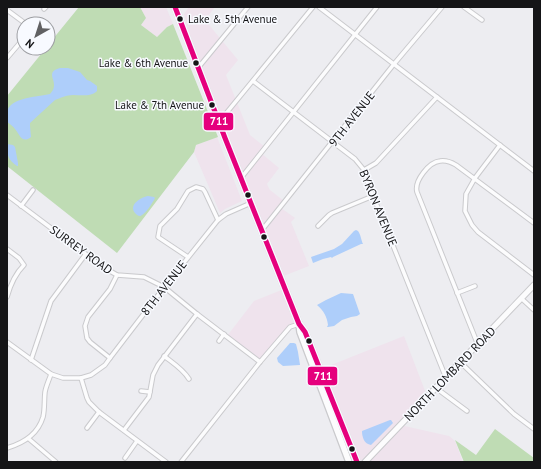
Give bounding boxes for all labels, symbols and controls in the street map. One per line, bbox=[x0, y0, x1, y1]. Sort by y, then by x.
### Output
place label: Lake & 5th Avenue bbox=[188, 12, 278, 26]
marker: Lake & 5th Avenue bbox=[175, 14, 185, 24]
north arrow bbox=[16, 16, 56, 56]
text: N bbox=[22, 36, 37, 51]
place label: Lake & 6th Avenue bbox=[99, 56, 188, 70]
marker: Lake & 6th Avenue bbox=[191, 58, 201, 68]
street label: 9TH AVENUE bbox=[325, 88, 378, 149]
place label: Lake & 7th Avenue bbox=[115, 98, 204, 112]
marker: Lake & 7th Avenue bbox=[207, 100, 217, 110]
line badge: 711 bbox=[203, 112, 234, 131]
text: 711 bbox=[210, 114, 228, 128]
street label: BYRON AVENUE bbox=[356, 167, 401, 248]
unlabelled marker bbox=[243, 190, 253, 200]
street label: SURREY ROAD bbox=[47, 222, 116, 277]
unlabelled marker bbox=[259, 232, 269, 242]
street label: 8TH AVENUE bbox=[137, 257, 190, 318]
street label: NORTH LOMBARD ROAD bbox=[401, 323, 499, 424]
unlabelled marker bbox=[304, 336, 314, 346]
line badge: 711 bbox=[307, 366, 338, 386]
text: 711 bbox=[314, 369, 332, 383]
unlabelled marker bbox=[347, 444, 357, 454]

